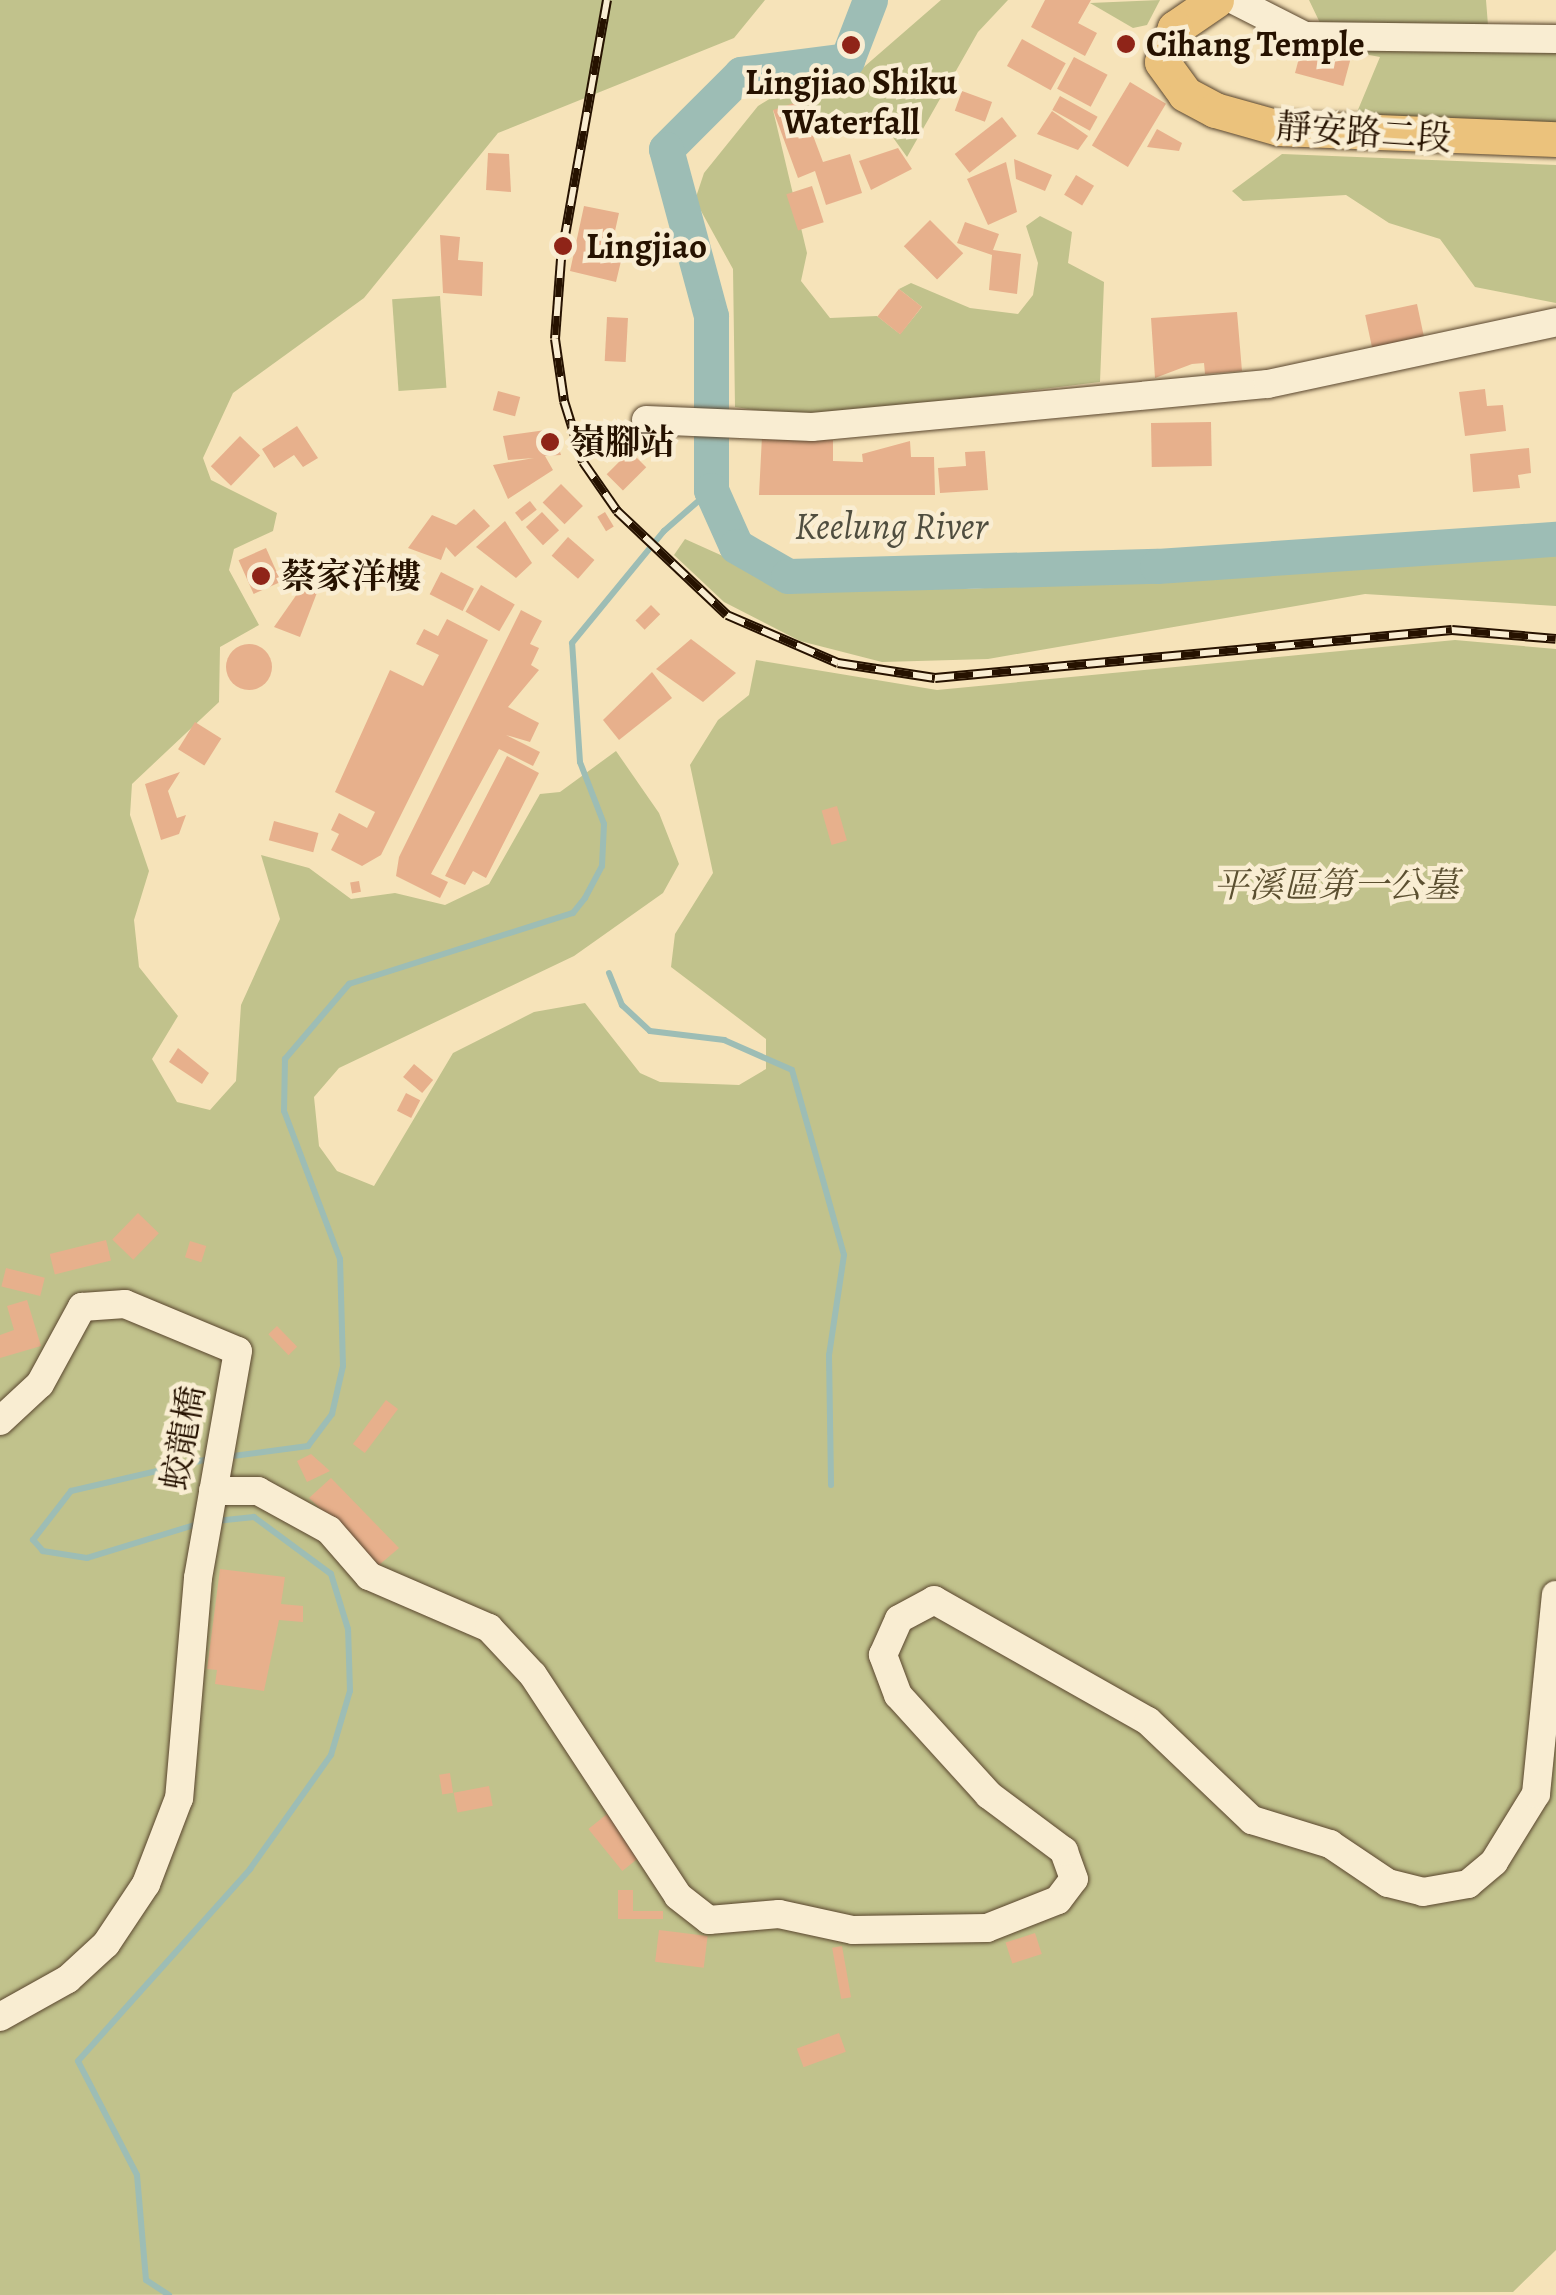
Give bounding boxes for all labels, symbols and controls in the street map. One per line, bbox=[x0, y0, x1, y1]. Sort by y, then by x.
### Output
place label: Cihang Temple bbox=[1146, 23, 1365, 65]
marker: Cihang Temple bbox=[1115, 33, 1137, 55]
marker: Lingjiao Shiku Waterfall bbox=[840, 34, 862, 56]
place label: Lingjiao Shiku Waterfall bbox=[745, 61, 957, 143]
street label: 靜安路二段 bbox=[1275, 105, 1453, 159]
place label: Lingjiao bbox=[586, 225, 707, 267]
marker: Lingjiao bbox=[550, 233, 576, 259]
place label: 嶺腳站 bbox=[570, 421, 675, 463]
marker: 嶺腳站 bbox=[539, 431, 561, 453]
water label: Keelung River bbox=[794, 504, 988, 550]
place label: 蔡家洋樓 bbox=[281, 555, 421, 597]
marker: 蔡家洋樓 bbox=[250, 565, 272, 587]
park label: 平溪區第一公墓 bbox=[1214, 864, 1458, 906]
street label: 蛟龍橋 bbox=[153, 1383, 213, 1493]

